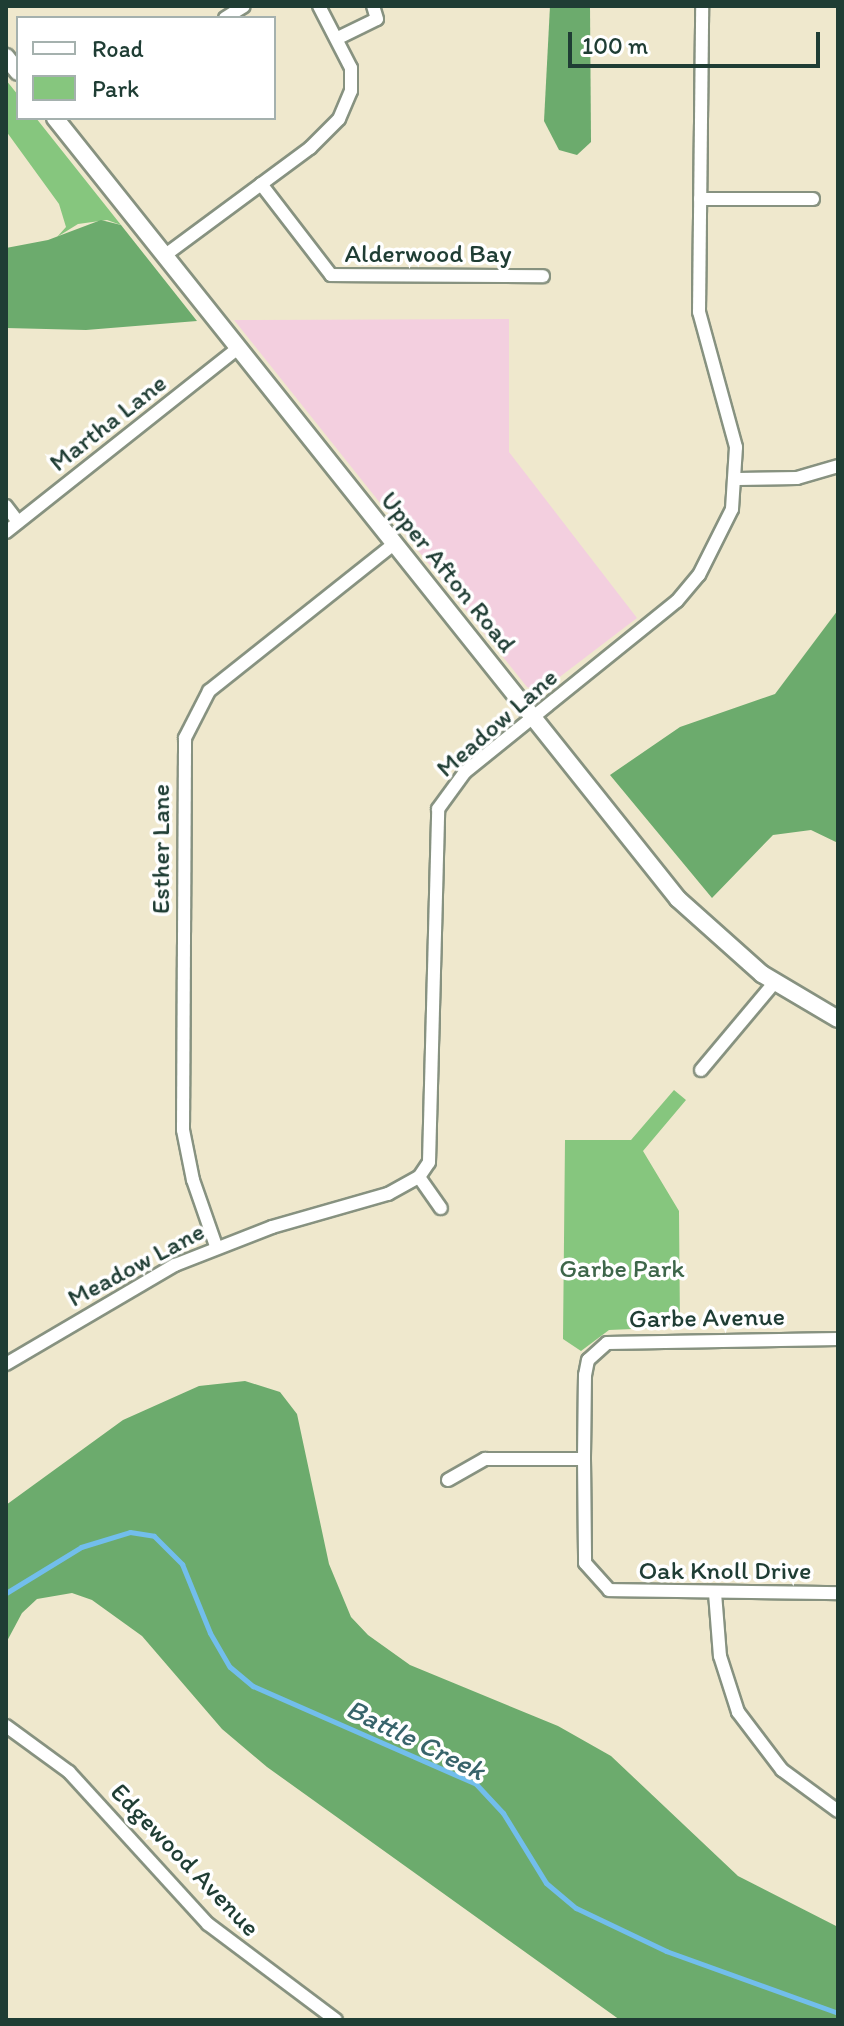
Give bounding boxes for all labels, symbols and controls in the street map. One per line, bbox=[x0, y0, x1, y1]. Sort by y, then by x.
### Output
legend bbox=[16, 16, 276, 120]
scale bar bbox=[572, 16, 824, 66]
text: 100 m bbox=[582, 31, 648, 60]
text: Road bbox=[92, 34, 144, 63]
text: Park bbox=[92, 74, 139, 103]
street label: Alderwood Bay bbox=[345, 238, 511, 270]
street label: Martha Lane bbox=[43, 368, 173, 478]
street label: Upper Afton Road bbox=[374, 485, 522, 659]
street label: Meadow Lane bbox=[430, 662, 564, 784]
street label: Esther Lane bbox=[145, 783, 177, 915]
street label: Meadow Lane bbox=[62, 1216, 210, 1314]
park label: Garbe Park bbox=[560, 1253, 684, 1285]
street label: Garbe Avenue bbox=[629, 1301, 785, 1335]
street label: Oak Knoll Drive bbox=[638, 1555, 812, 1587]
water label: Battle Creek bbox=[341, 1691, 491, 1787]
street label: Edgewood Avenue bbox=[104, 1777, 266, 1943]

